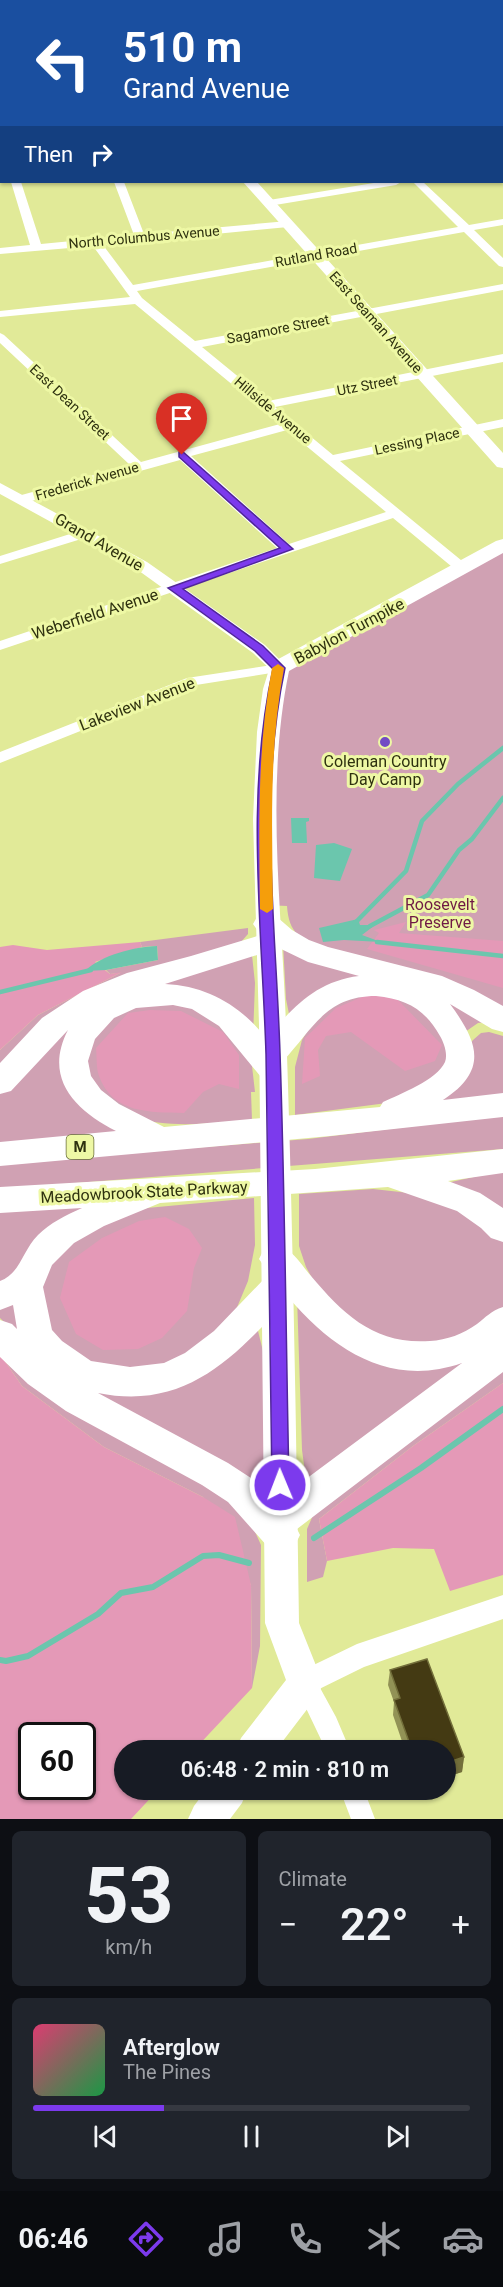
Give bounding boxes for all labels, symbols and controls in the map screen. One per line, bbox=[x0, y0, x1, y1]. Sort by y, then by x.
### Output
text: 510 m bbox=[123, 23, 242, 72]
icon: left bbox=[24, 24, 102, 102]
text: Grand Avenue bbox=[123, 73, 290, 105]
icon: right bbox=[85, 138, 118, 171]
text: Then bbox=[24, 142, 73, 167]
street label: North Columbus Avenue bbox=[68, 222, 220, 252]
street label: Rutland Road bbox=[274, 240, 358, 270]
street label: East Seaman Avenue bbox=[326, 268, 426, 376]
street label: Sagamore Street bbox=[225, 311, 331, 347]
street label: East Dean Street bbox=[27, 361, 114, 443]
street label: Utz Street bbox=[336, 371, 399, 399]
street label: Hillside Avenue bbox=[231, 373, 315, 447]
pin bbox=[156, 393, 207, 455]
icon: arrive bbox=[165, 402, 198, 435]
street label: Lessing Place bbox=[373, 424, 461, 458]
street label: Frederick Avenue bbox=[33, 459, 141, 503]
street label: Grand Avenue bbox=[51, 509, 147, 575]
street label: Weberfield Avenue bbox=[29, 585, 161, 643]
street label: Babylon Turnpike bbox=[291, 594, 407, 668]
street label: Lakeview Avenue bbox=[77, 673, 197, 735]
marker: Coleman Country Day Camp bbox=[378, 735, 392, 749]
place label: Coleman Country Day Camp bbox=[323, 752, 447, 789]
park label: Roosevelt Preserve bbox=[405, 895, 475, 932]
road number: M bbox=[66, 1135, 94, 1159]
street label: Meadowbrook State Parkway bbox=[40, 1177, 249, 1207]
position arrow bbox=[248, 1453, 312, 1517]
speed limit sign: 60 bbox=[18, 1722, 96, 1800]
text: 06:48 · 2 min · 810 m bbox=[181, 1757, 389, 1782]
text: 53 bbox=[84, 1850, 174, 1941]
text: Climate bbox=[279, 1867, 347, 1891]
text: 22° bbox=[340, 1898, 409, 1951]
text: − bbox=[279, 1905, 297, 1944]
text: + bbox=[451, 1905, 470, 1944]
text: km/h bbox=[105, 1935, 152, 1959]
text: Afterglow bbox=[123, 2035, 220, 2060]
text: The Pines bbox=[123, 2060, 211, 2084]
icon: previous bbox=[89, 2120, 122, 2153]
icon: pause bbox=[235, 2120, 268, 2153]
icon: next bbox=[381, 2120, 414, 2153]
icon: directions bbox=[125, 2218, 167, 2260]
icon: music bbox=[205, 2218, 247, 2260]
icon: phone bbox=[284, 2218, 326, 2260]
icon: climate bbox=[363, 2218, 405, 2260]
icon: car bbox=[442, 2218, 484, 2260]
text: 06:46 bbox=[19, 2223, 88, 2255]

